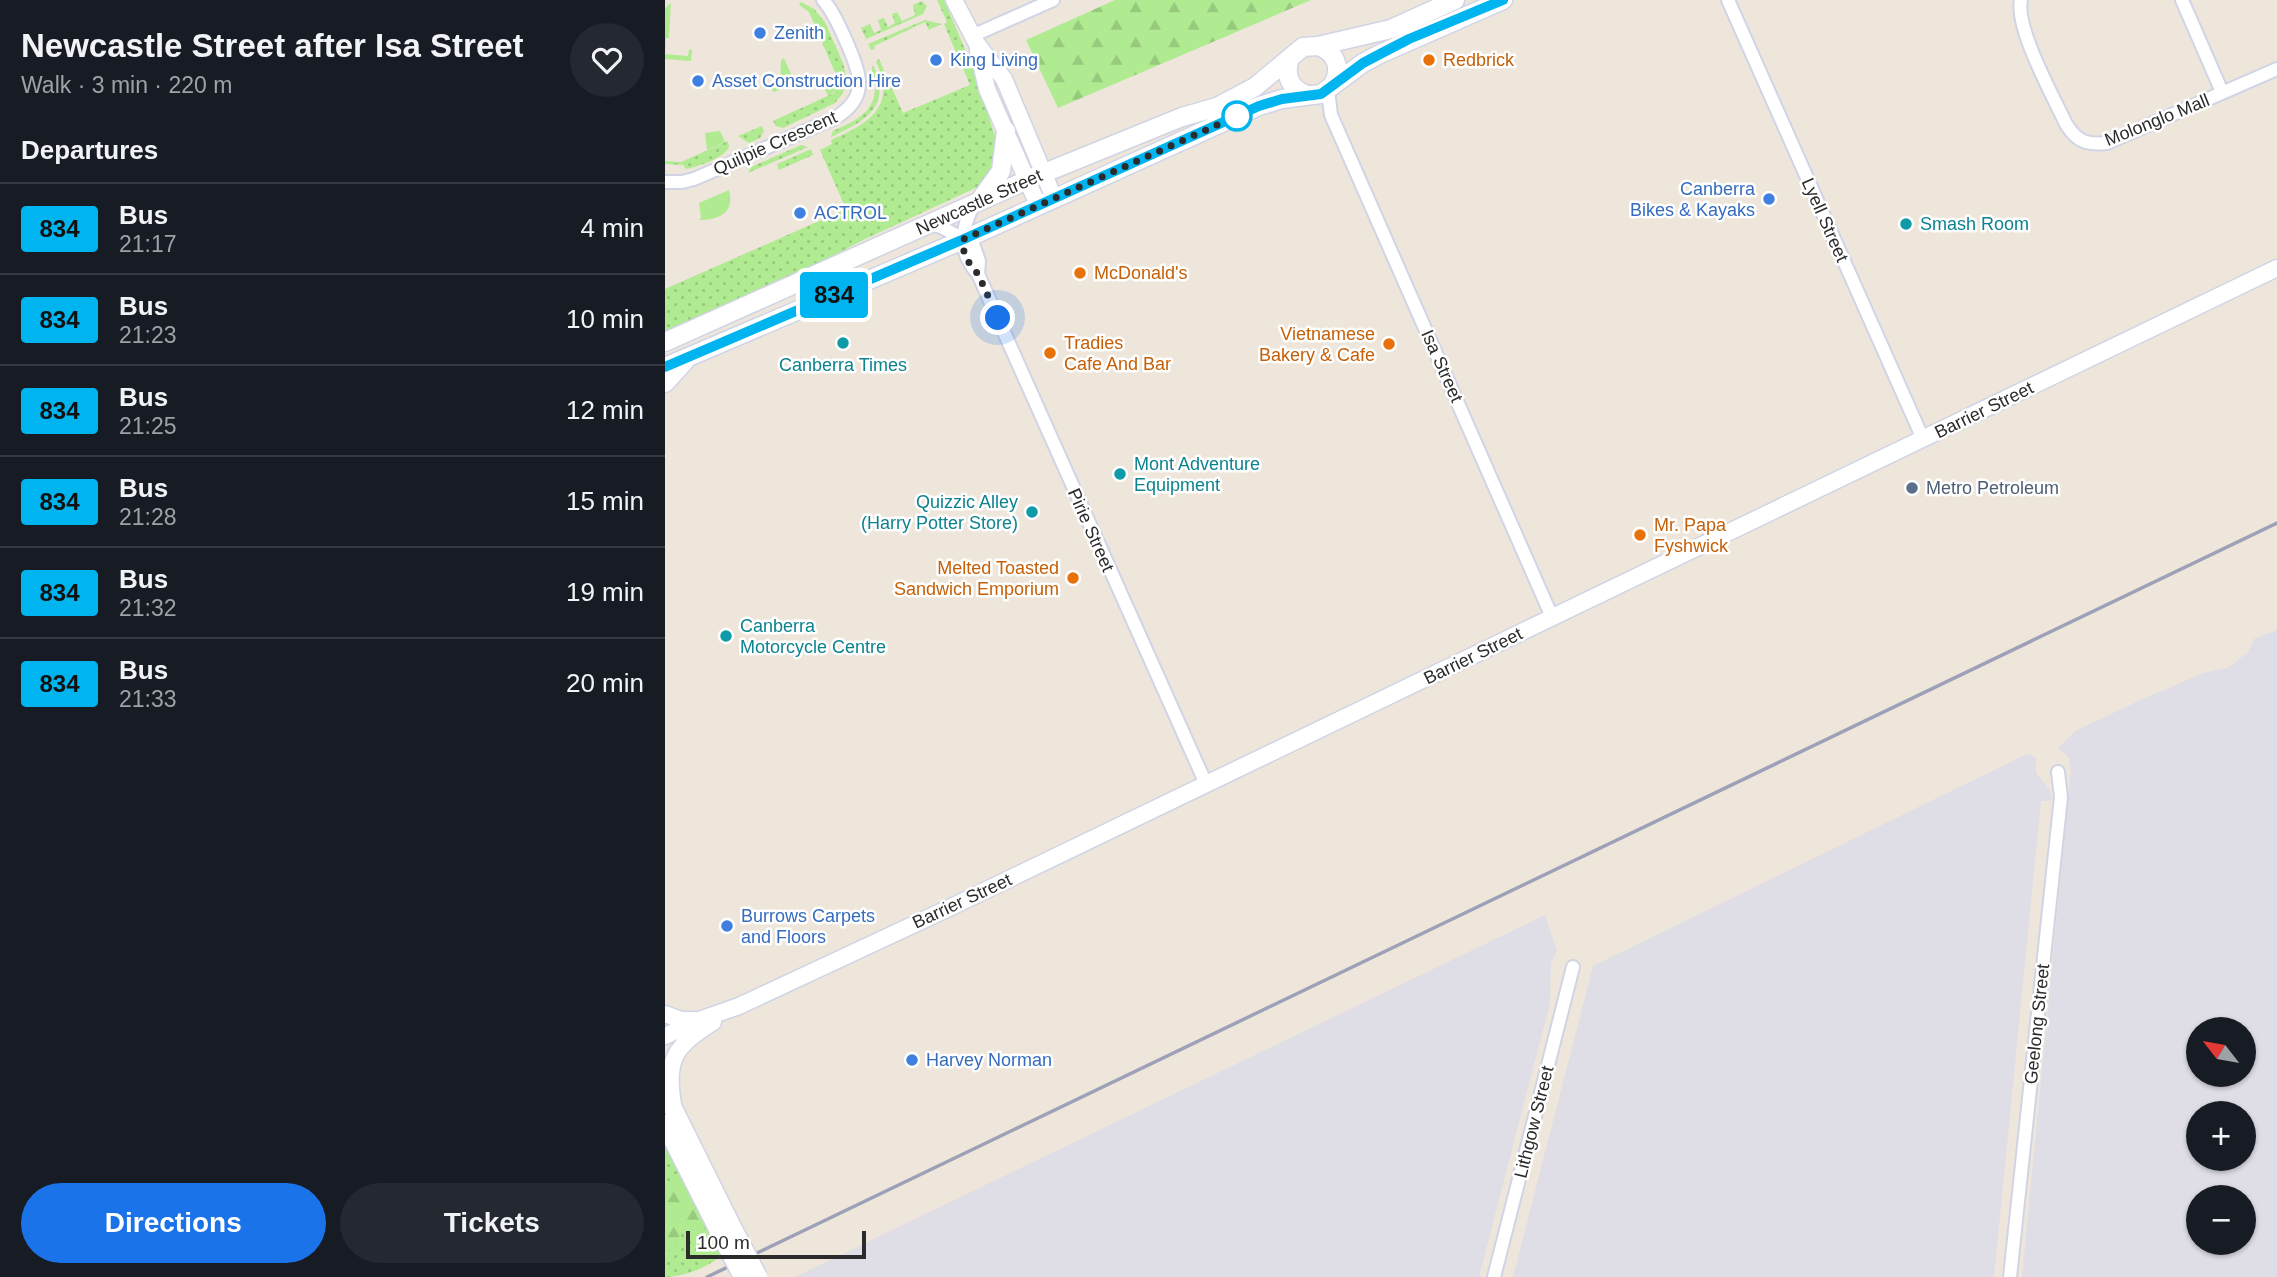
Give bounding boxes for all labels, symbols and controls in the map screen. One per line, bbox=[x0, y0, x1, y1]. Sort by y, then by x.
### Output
button: heart bbox=[570, 23, 644, 97]
place label: Zenith bbox=[774, 23, 824, 43]
marker: Zenith bbox=[752, 25, 768, 41]
text: Newcastle Street after Isa Street bbox=[21, 27, 524, 64]
place label: King Living bbox=[950, 50, 1038, 70]
place label: Redbrick bbox=[1443, 50, 1515, 70]
marker: King Living bbox=[928, 52, 944, 68]
marker: Redbrick bbox=[1421, 52, 1437, 68]
place label: Asset Construction Hire bbox=[712, 71, 901, 91]
text: Walk · 3 min · 220 m bbox=[21, 72, 232, 98]
marker: Asset Construction Hire bbox=[690, 73, 706, 89]
street label: Molonglo Mall bbox=[2102, 90, 2212, 150]
unlabelled marker bbox=[1222, 101, 1252, 131]
street label: Quilpie Crescent bbox=[710, 107, 840, 179]
text: Departures bbox=[21, 135, 158, 165]
street label: Newcastle Street bbox=[913, 165, 1045, 239]
street label: Lyell Street bbox=[1798, 175, 1852, 265]
place label: Canberra Bikes & Kayaks bbox=[1630, 179, 1756, 220]
marker: Canberra Bikes & Kayaks bbox=[1761, 191, 1777, 207]
text: Bus bbox=[119, 200, 168, 230]
place label: ACTROL bbox=[814, 203, 887, 223]
marker: ACTROL bbox=[792, 205, 808, 221]
text: 4 min bbox=[580, 213, 644, 243]
place label: Smash Room bbox=[1920, 214, 2029, 234]
text: 834 bbox=[39, 215, 80, 242]
marker: Smash Room bbox=[1898, 216, 1914, 232]
text: 21:17 bbox=[119, 231, 177, 257]
place label: McDonald's bbox=[1094, 263, 1187, 283]
marker: McDonald's bbox=[1072, 265, 1088, 281]
line badge: 834 bbox=[794, 272, 874, 318]
text: 834 bbox=[814, 281, 854, 308]
text: Bus bbox=[119, 291, 168, 321]
your location bbox=[980, 300, 1015, 335]
text: 10 min bbox=[566, 304, 644, 334]
text: 834 bbox=[39, 306, 80, 333]
text: 21:23 bbox=[119, 322, 177, 348]
place label: Vietnamese Bakery & Cafe bbox=[1259, 324, 1375, 365]
street label: Isa Street bbox=[1417, 327, 1467, 405]
place label: Tradies Cafe And Bar bbox=[1064, 333, 1171, 374]
marker: Canberra Times bbox=[835, 335, 851, 351]
marker: Vietnamese Bakery & Cafe bbox=[1381, 336, 1397, 352]
marker: Tradies Cafe And Bar bbox=[1042, 345, 1058, 361]
place label: Canberra Times bbox=[779, 355, 907, 375]
street label: Barrier Street bbox=[1932, 378, 2036, 442]
text: Bus bbox=[119, 382, 168, 412]
text: 12 min bbox=[566, 395, 644, 425]
text: 834 bbox=[39, 397, 80, 424]
text: 21:25 bbox=[119, 413, 177, 439]
place label: Mont Adventure Equipment bbox=[1134, 454, 1260, 495]
marker: Mont Adventure Equipment bbox=[1112, 466, 1128, 482]
text: Bus bbox=[119, 473, 168, 503]
place label: Metro Petroleum bbox=[1926, 478, 2059, 498]
marker: Metro Petroleum bbox=[1904, 480, 1920, 496]
street label: Pirie Street bbox=[1064, 485, 1118, 575]
text: 15 min bbox=[566, 486, 644, 516]
text: 834 bbox=[39, 488, 80, 515]
place label: Quizzic Alley (Harry Potter Store) bbox=[861, 492, 1018, 533]
text: 21:28 bbox=[119, 504, 177, 530]
marker: Quizzic Alley (Harry Potter Store) bbox=[1024, 504, 1040, 520]
place label: Mr. Papa Fyshwick bbox=[1654, 515, 1729, 556]
marker: Mr. Papa Fyshwick bbox=[1632, 527, 1648, 543]
place label: Melted Toasted Sandwich Emporium bbox=[894, 558, 1059, 599]
text: Bus bbox=[119, 564, 168, 594]
marker: Melted Toasted Sandwich Emporium bbox=[1065, 570, 1081, 586]
text: 19 min bbox=[566, 577, 644, 607]
text: 834 bbox=[39, 579, 80, 606]
text: 21:32 bbox=[119, 595, 177, 621]
place label: Canberra Motorcycle Centre bbox=[740, 616, 886, 657]
street label: Barrier Street bbox=[1421, 624, 1525, 688]
marker: Canberra Motorcycle Centre bbox=[718, 628, 734, 644]
text: Bus bbox=[119, 655, 168, 685]
text: 20 min bbox=[566, 668, 644, 698]
text: 834 bbox=[39, 670, 80, 697]
text: 21:33 bbox=[119, 686, 177, 712]
street label: Barrier Street bbox=[909, 869, 1015, 933]
place label: Burrows Carpets and Floors bbox=[741, 906, 875, 947]
marker: Burrows Carpets and Floors bbox=[719, 918, 735, 934]
street label: Geelong Street bbox=[2021, 963, 2053, 1085]
north arrow bbox=[2186, 1017, 2256, 1087]
map controls bbox=[2186, 1017, 2256, 1255]
place label: Harvey Norman bbox=[926, 1050, 1052, 1070]
marker: Harvey Norman bbox=[904, 1052, 920, 1068]
street label: Lithgow Street bbox=[1510, 1064, 1558, 1180]
button: + bbox=[2186, 1101, 2256, 1171]
button: Directions bbox=[21, 1183, 326, 1263]
button: Tickets bbox=[340, 1183, 644, 1263]
button: − bbox=[2186, 1185, 2256, 1255]
scale bar bbox=[686, 1228, 866, 1260]
text: 100 m bbox=[697, 1232, 750, 1253]

